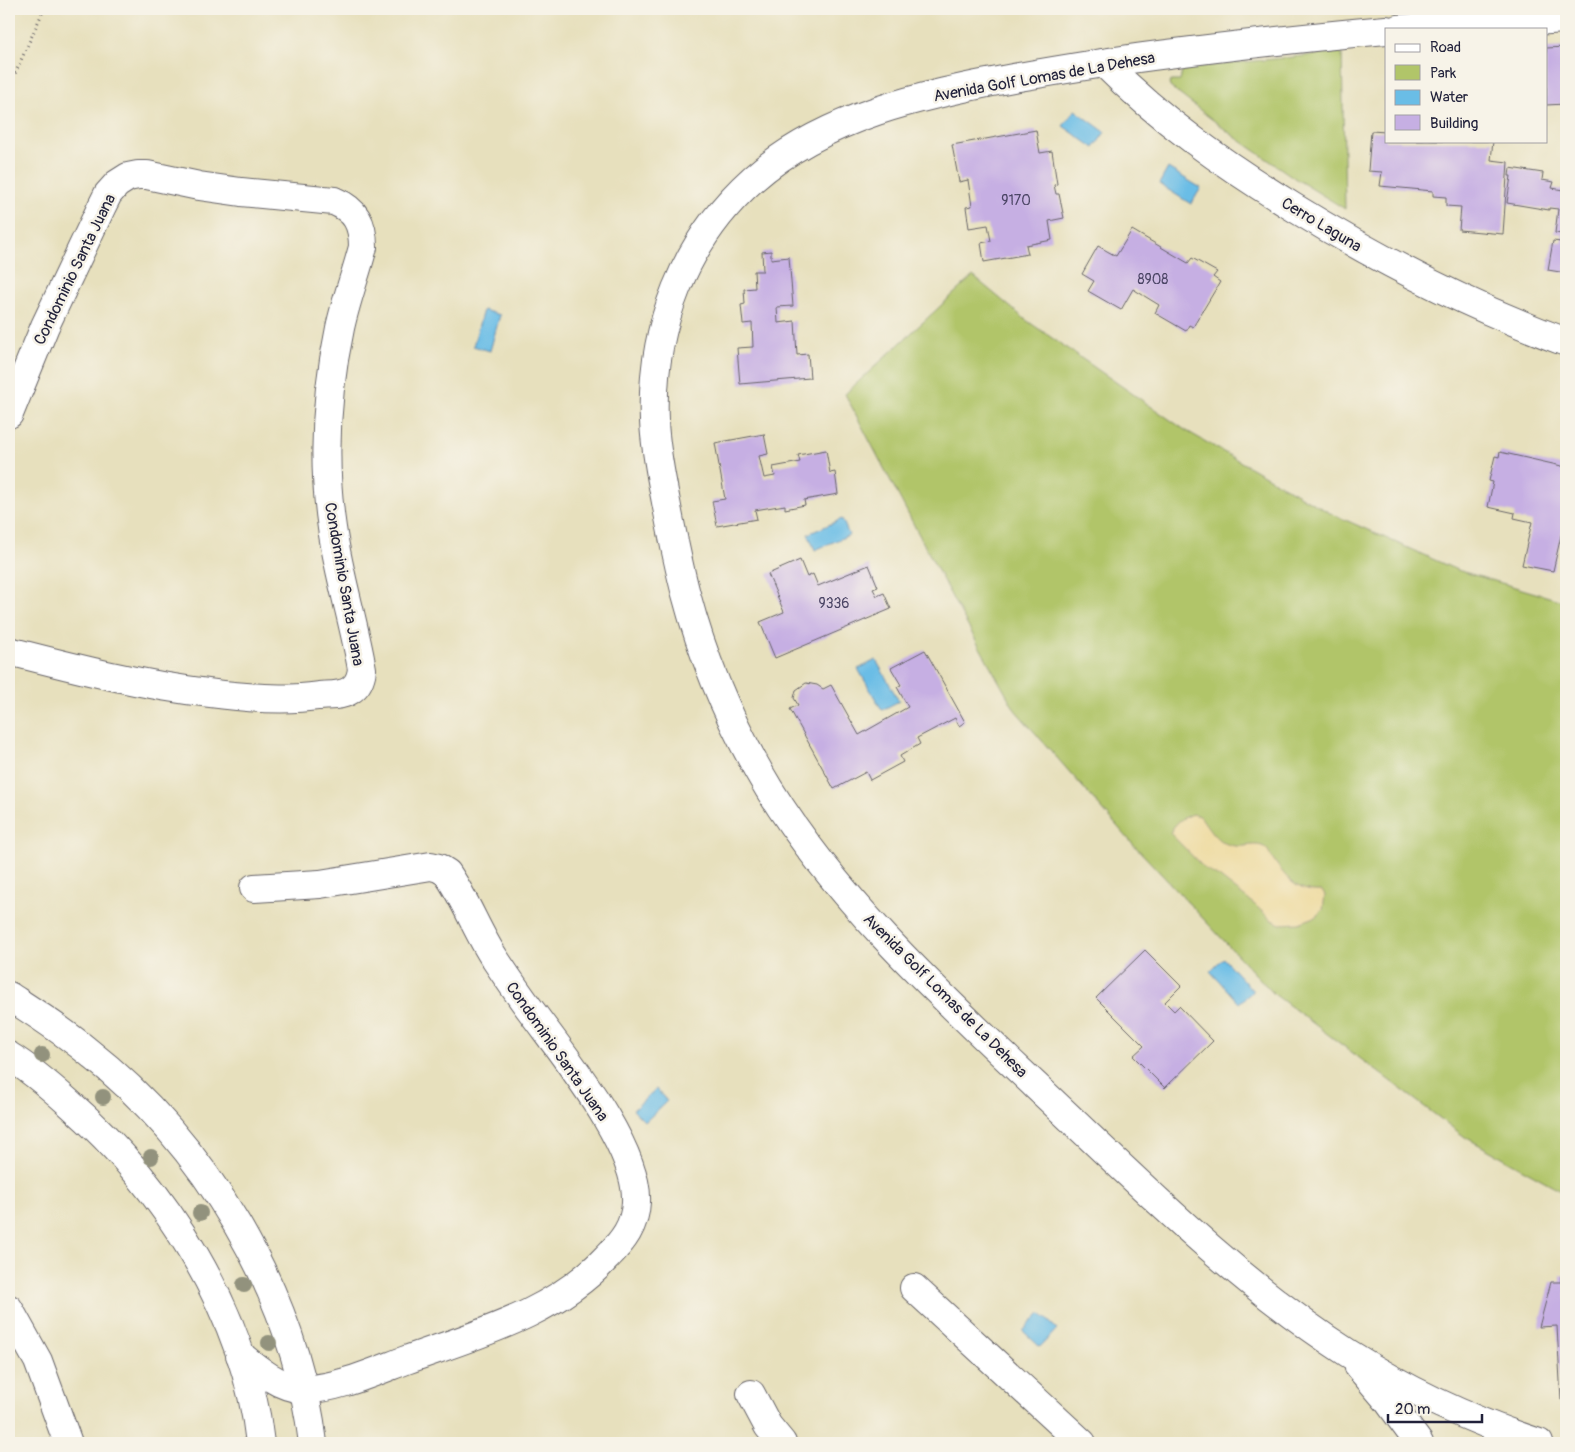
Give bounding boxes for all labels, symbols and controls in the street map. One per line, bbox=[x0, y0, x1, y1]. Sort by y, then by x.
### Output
legend bbox=[1385, 28, 1548, 142]
text: Road bbox=[1430, 38, 1461, 57]
street label: Avenida Golf Lomas de La Dehesa bbox=[932, 48, 1156, 106]
text: Park bbox=[1430, 64, 1457, 83]
text: Water bbox=[1430, 88, 1469, 107]
text: Building bbox=[1430, 114, 1478, 133]
street label: Condominio Santa Juana bbox=[30, 191, 120, 348]
house number: 9170 bbox=[1001, 192, 1031, 209]
street label: Cerro Laguna bbox=[1278, 193, 1365, 257]
house number: 8908 bbox=[1138, 271, 1168, 288]
street label: Condominio Santa Juana bbox=[320, 501, 368, 667]
house number: 9336 bbox=[819, 595, 849, 612]
street label: Avenida Golf Lomas de La Dehesa bbox=[859, 909, 1032, 1082]
street label: Condominio Santa Juana bbox=[502, 978, 613, 1125]
scale bar bbox=[1388, 1392, 1481, 1424]
text: 20 m bbox=[1395, 1400, 1430, 1419]

